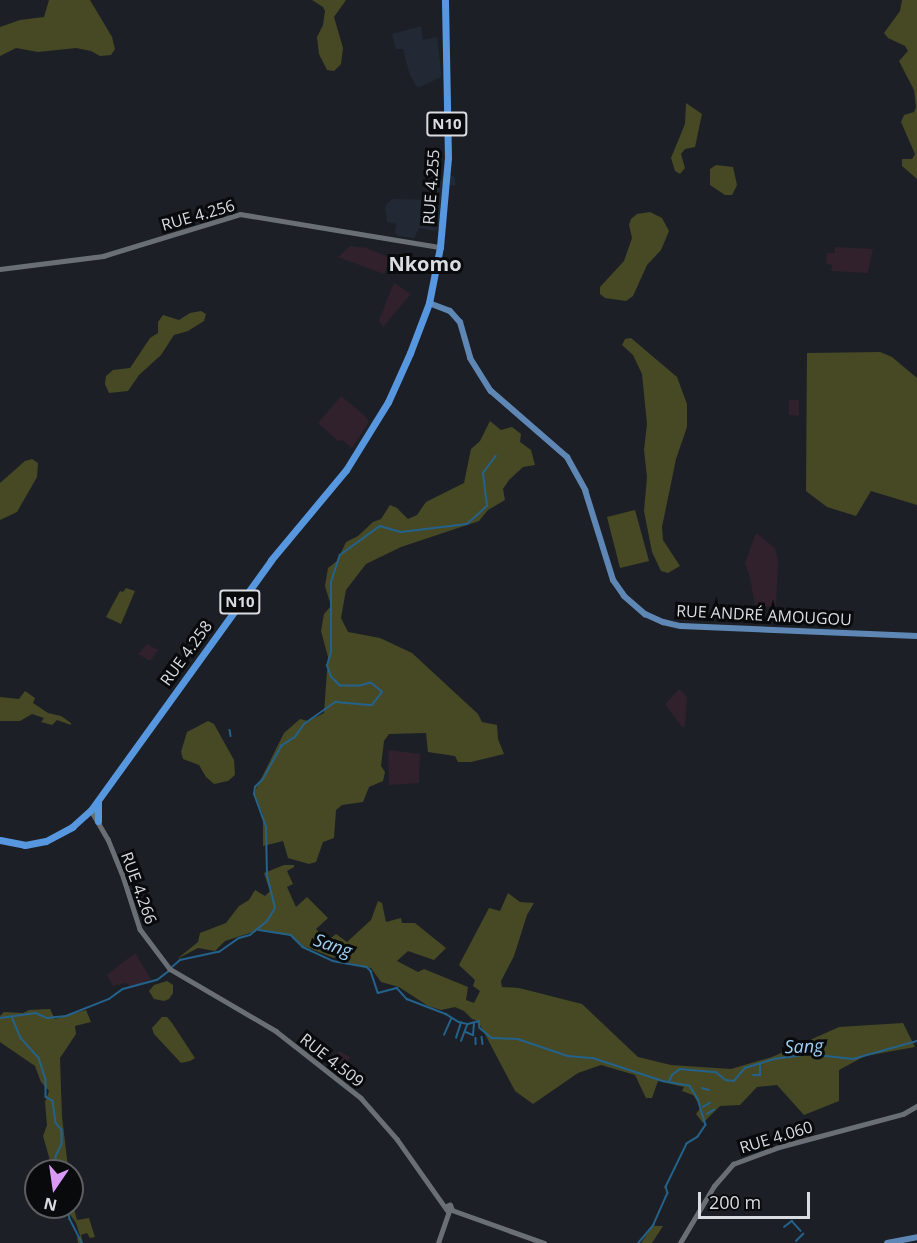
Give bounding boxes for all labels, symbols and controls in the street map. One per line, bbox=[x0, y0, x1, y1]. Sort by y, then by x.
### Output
road number: N10 bbox=[426, 112, 468, 136]
street label: RUE 4.255 bbox=[419, 149, 443, 225]
street label: RUE 4.256 bbox=[159, 195, 237, 235]
district label: Nkomo bbox=[388, 251, 462, 275]
road number: N10 bbox=[219, 590, 261, 614]
street label: RUE ANDRÉ AMOUGOU bbox=[676, 601, 852, 629]
street label: RUE 4.258 bbox=[156, 617, 216, 689]
street label: RUE 4.266 bbox=[117, 849, 161, 927]
water label: Sang bbox=[311, 928, 355, 962]
street label: RUE 4.509 bbox=[296, 1029, 368, 1091]
water label: Sang bbox=[784, 1035, 824, 1057]
street label: RUE 4.060 bbox=[737, 1117, 815, 1157]
north arrow bbox=[24, 1159, 84, 1219]
scale bar bbox=[701, 1180, 814, 1218]
text: 200 m bbox=[709, 1190, 761, 1214]
text: N bbox=[42, 1192, 59, 1217]

